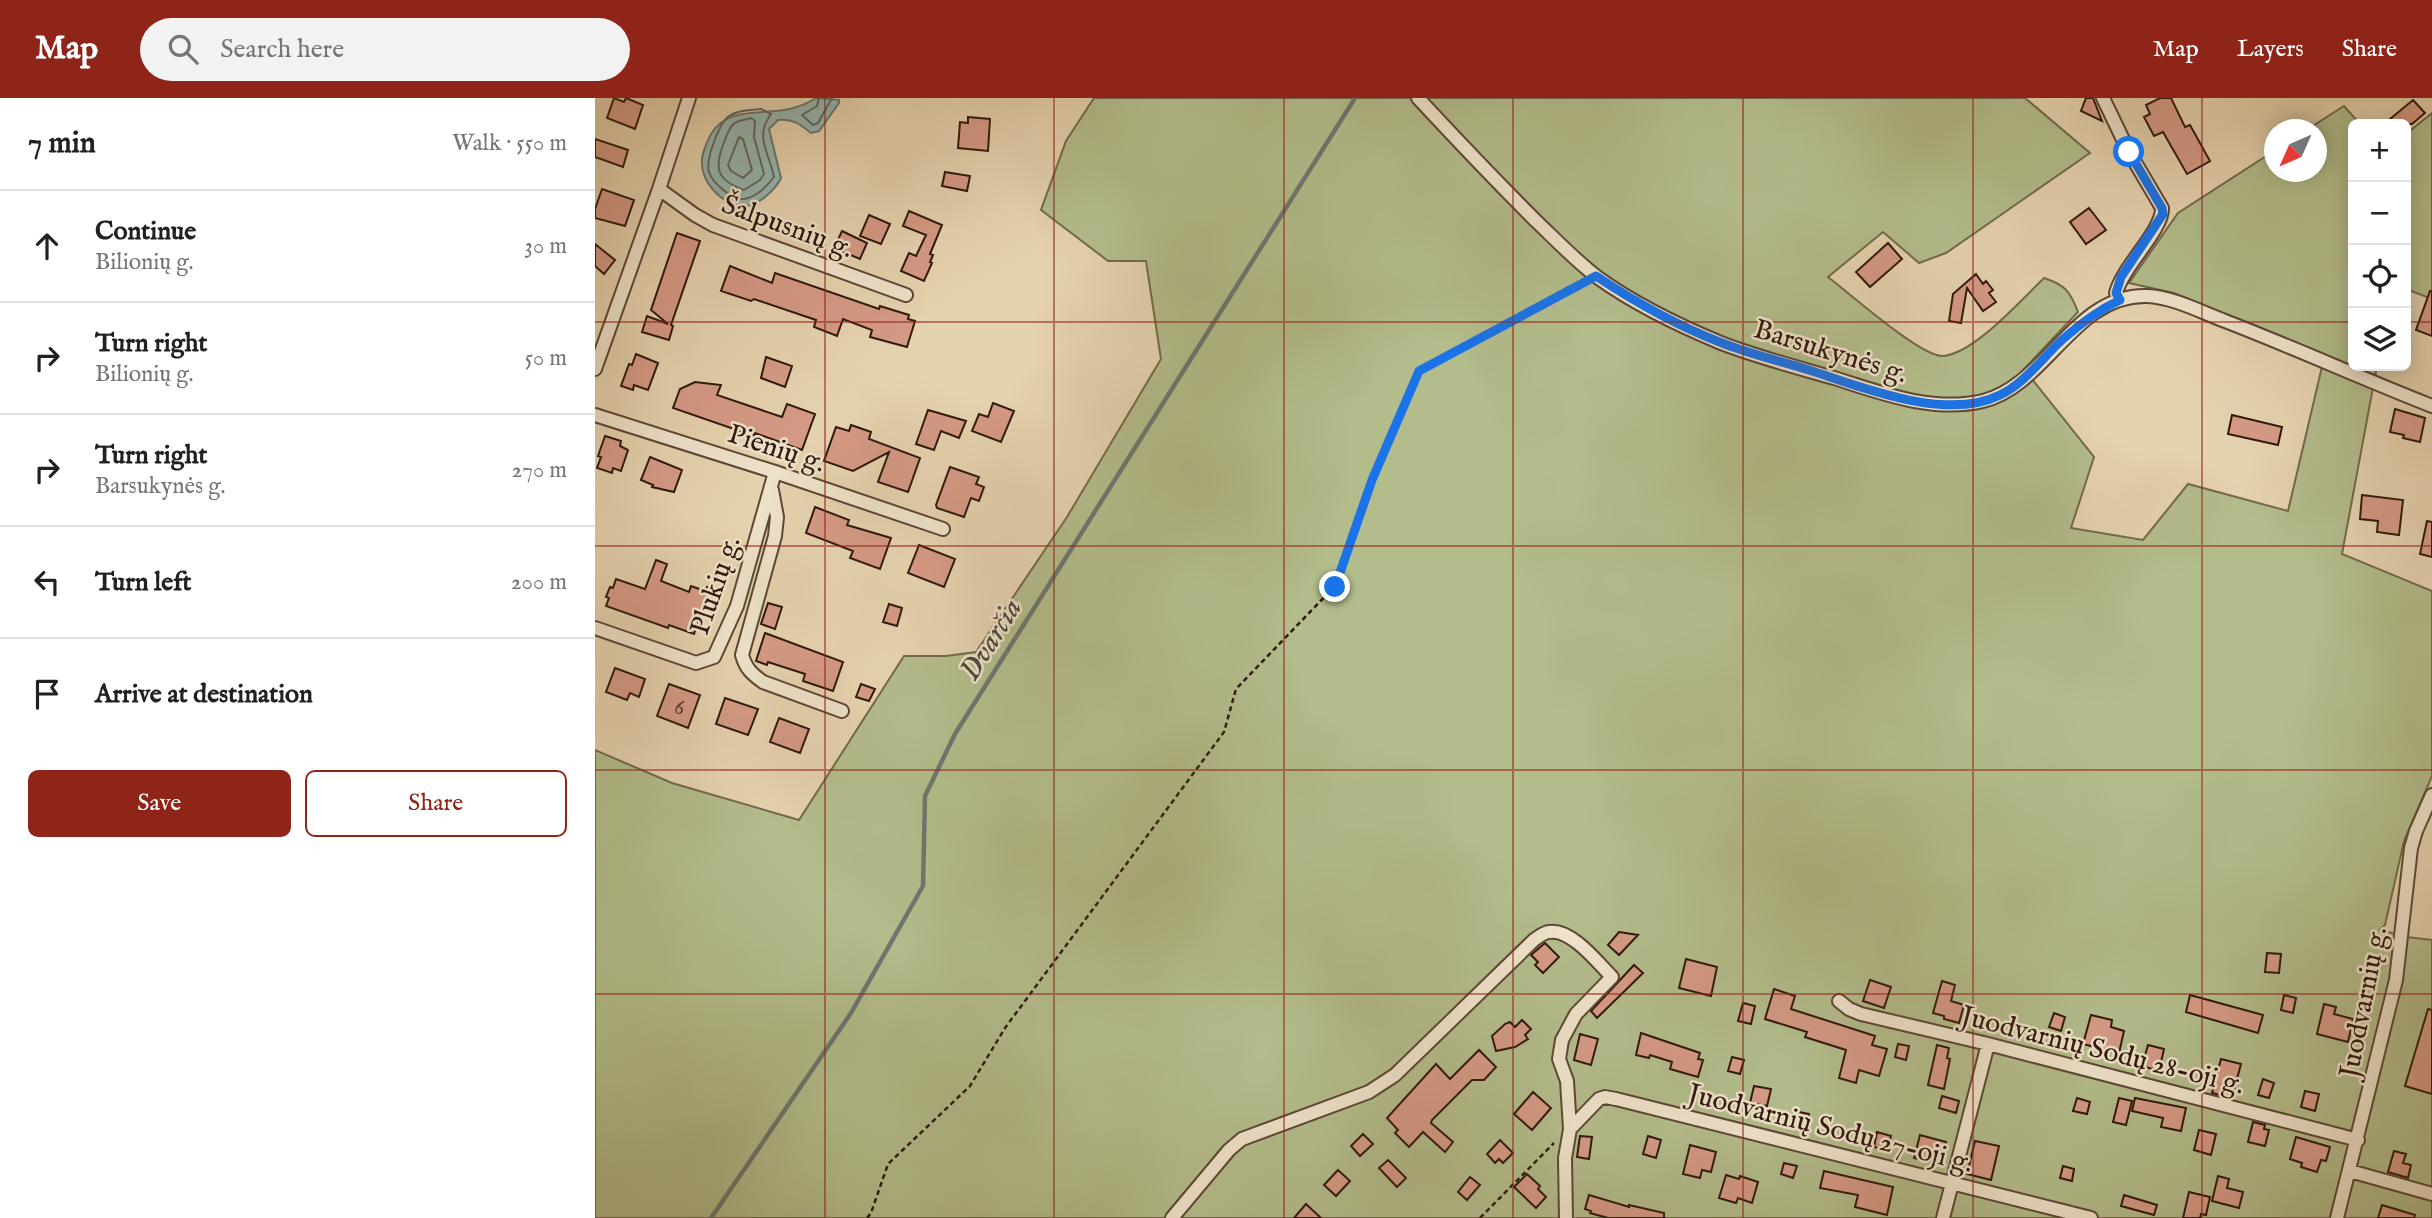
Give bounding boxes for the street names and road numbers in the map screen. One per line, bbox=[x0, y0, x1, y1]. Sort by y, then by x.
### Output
street label: Šalpusnių g. bbox=[717, 187, 858, 267]
street label: Barsukynės g. bbox=[1749, 312, 1911, 392]
street label: Pienių g. bbox=[723, 417, 829, 482]
street label: Plukių g. bbox=[683, 532, 750, 640]
street label: Juodvarnių g. bbox=[2332, 924, 2396, 1084]
street label: Juodvarnių Sodų 28-oji g. bbox=[1954, 999, 2248, 1104]
street label: Juodvarnių Sodų 27-oji g. bbox=[1681, 1076, 1977, 1182]

